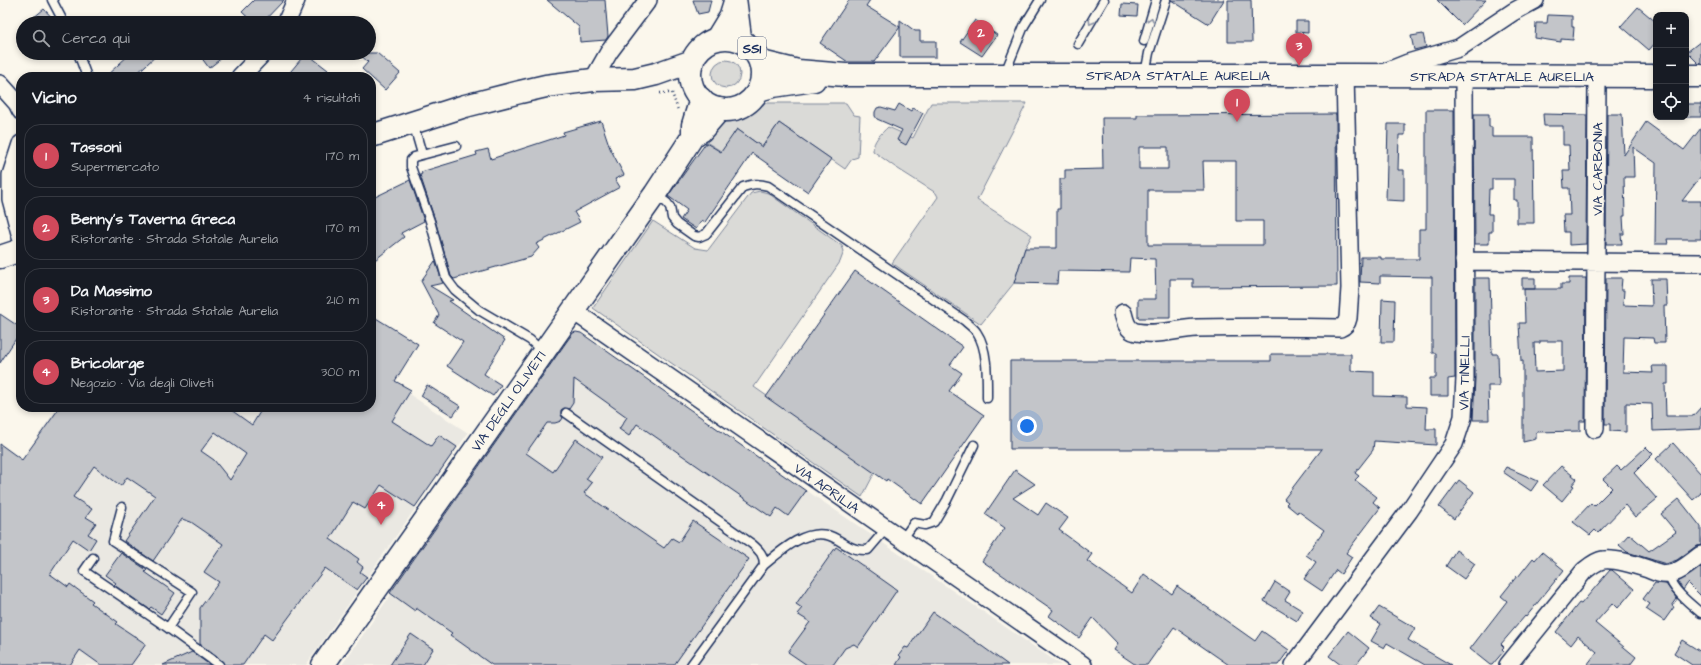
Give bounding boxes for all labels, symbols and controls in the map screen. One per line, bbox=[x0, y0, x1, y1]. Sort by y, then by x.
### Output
map controls bbox=[1653, 12, 1689, 120]
button: + bbox=[1653, 12, 1689, 48]
search box bbox=[16, 16, 376, 60]
one-way arrow bbox=[1146, 17, 1154, 24]
one-way arrow bbox=[1089, 18, 1096, 25]
pin: 2 bbox=[968, 20, 994, 53]
icon: search bbox=[30, 27, 52, 49]
text: Cerca qui bbox=[62, 28, 130, 49]
pin: 3 bbox=[1286, 33, 1312, 66]
road number: SS1 bbox=[738, 37, 766, 59]
button: − bbox=[1653, 48, 1689, 84]
street label: STRADA STATALE AURELIA bbox=[1086, 66, 1270, 86]
street label: STRADA STATALE AURELIA bbox=[1410, 67, 1594, 87]
button: locate bbox=[1653, 84, 1689, 120]
text: Vicino bbox=[32, 86, 77, 110]
text: 4 risultati bbox=[303, 89, 360, 107]
pin: 1 bbox=[1224, 89, 1250, 122]
street label: VIA CARBONIA bbox=[1588, 122, 1608, 216]
text: Tassoni bbox=[71, 137, 121, 158]
text: 1 bbox=[45, 147, 47, 165]
text: 170 m bbox=[326, 147, 359, 165]
text: Supermercato bbox=[71, 158, 159, 176]
text: Benny's Taverna Greca bbox=[71, 209, 235, 230]
text: 2 bbox=[42, 219, 50, 237]
text: 170 m bbox=[326, 219, 359, 237]
text: Ristorante · Strada Statale Aurelia bbox=[71, 230, 278, 248]
text: Da Massimo bbox=[71, 281, 152, 302]
text: 3 bbox=[43, 291, 49, 309]
text: 210 m bbox=[326, 291, 359, 309]
text: Ristorante · Strada Statale Aurelia bbox=[71, 302, 278, 320]
street label: VIA TINELLI bbox=[1454, 335, 1476, 411]
street label: VIA DEGLI OLIVETI bbox=[466, 347, 551, 456]
text: Bricolarge bbox=[71, 353, 144, 374]
text: 4 bbox=[42, 363, 50, 381]
text: 300 m bbox=[321, 363, 359, 381]
text: Negozio · Via degli Oliveti bbox=[71, 374, 213, 392]
your location bbox=[1017, 416, 1037, 436]
street label: VIA APRILIA bbox=[789, 459, 863, 519]
pin: 4 bbox=[368, 492, 394, 525]

